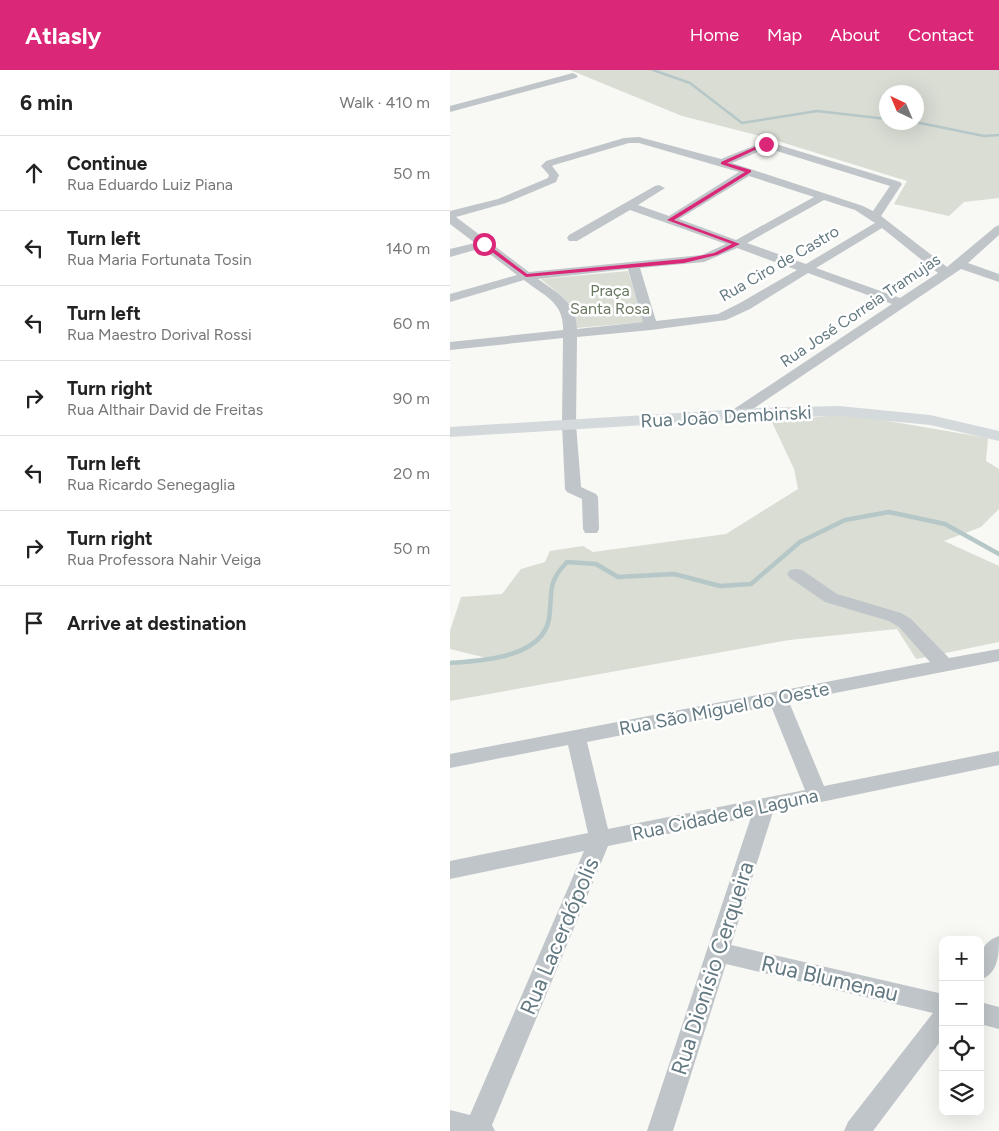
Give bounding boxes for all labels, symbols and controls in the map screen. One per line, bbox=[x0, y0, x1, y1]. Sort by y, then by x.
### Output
text: Atlasly bbox=[25, 21, 101, 50]
text: Home bbox=[690, 24, 739, 46]
text: Map bbox=[767, 24, 802, 46]
text: About bbox=[830, 24, 880, 46]
text: Contact bbox=[908, 24, 974, 46]
north arrow bbox=[879, 85, 924, 130]
text: 6 min bbox=[20, 90, 73, 115]
text: Walk · 410 m bbox=[340, 93, 430, 112]
route end bbox=[755, 133, 778, 156]
text: Continue bbox=[67, 152, 147, 175]
icon: ahead bbox=[20, 159, 48, 187]
text: 50 m bbox=[393, 164, 430, 183]
text: Rua Eduardo Luiz Piana bbox=[67, 175, 233, 194]
street label: Rua Ciro de Castro bbox=[716, 221, 842, 305]
text: Turn left bbox=[67, 227, 141, 250]
route start bbox=[473, 233, 496, 256]
icon: left bbox=[20, 234, 48, 262]
text: 140 m bbox=[386, 239, 430, 258]
text: Rua Maria Fortunata Tosin bbox=[67, 250, 252, 269]
street label: Rua José Correia Tramujas bbox=[777, 250, 944, 371]
park label: Praça Santa Rosa bbox=[570, 281, 650, 318]
text: Turn left bbox=[67, 302, 141, 325]
icon: left bbox=[20, 309, 48, 337]
text: 60 m bbox=[393, 314, 430, 333]
text: Rua Maestro Dorival Rossi bbox=[67, 325, 252, 344]
text: Turn right bbox=[67, 377, 153, 400]
icon: right bbox=[20, 384, 48, 412]
text: 90 m bbox=[393, 389, 430, 408]
text: Rua Althair David de Freitas bbox=[67, 400, 263, 419]
street label: Rua João Dembinski bbox=[640, 401, 812, 432]
text: Turn left bbox=[67, 452, 141, 475]
icon: left bbox=[20, 459, 48, 487]
text: 20 m bbox=[393, 464, 430, 483]
text: Rua Ricardo Senegaglia bbox=[67, 475, 235, 494]
text: Turn right bbox=[67, 527, 153, 550]
icon: right bbox=[20, 534, 48, 562]
text: 50 m bbox=[393, 539, 430, 558]
text: Rua Professora Nahir Veiga bbox=[67, 550, 261, 569]
icon: arrive bbox=[20, 609, 48, 637]
text: Arrive at destination bbox=[67, 612, 246, 635]
street label: Rua São Miguel do Oeste bbox=[617, 677, 831, 740]
street label: Rua Cidade de Laguna bbox=[630, 784, 820, 845]
street label: Rua Lacerdópolis bbox=[514, 853, 605, 1019]
street label: Rua Dionísio Cerqueira bbox=[665, 858, 760, 1078]
map controls bbox=[939, 936, 984, 1116]
button: + bbox=[939, 936, 984, 981]
street label: Rua Blumenau bbox=[759, 950, 901, 1007]
button: − bbox=[939, 981, 984, 1026]
button: locate bbox=[939, 1026, 984, 1071]
button: layers bbox=[939, 1071, 984, 1116]

